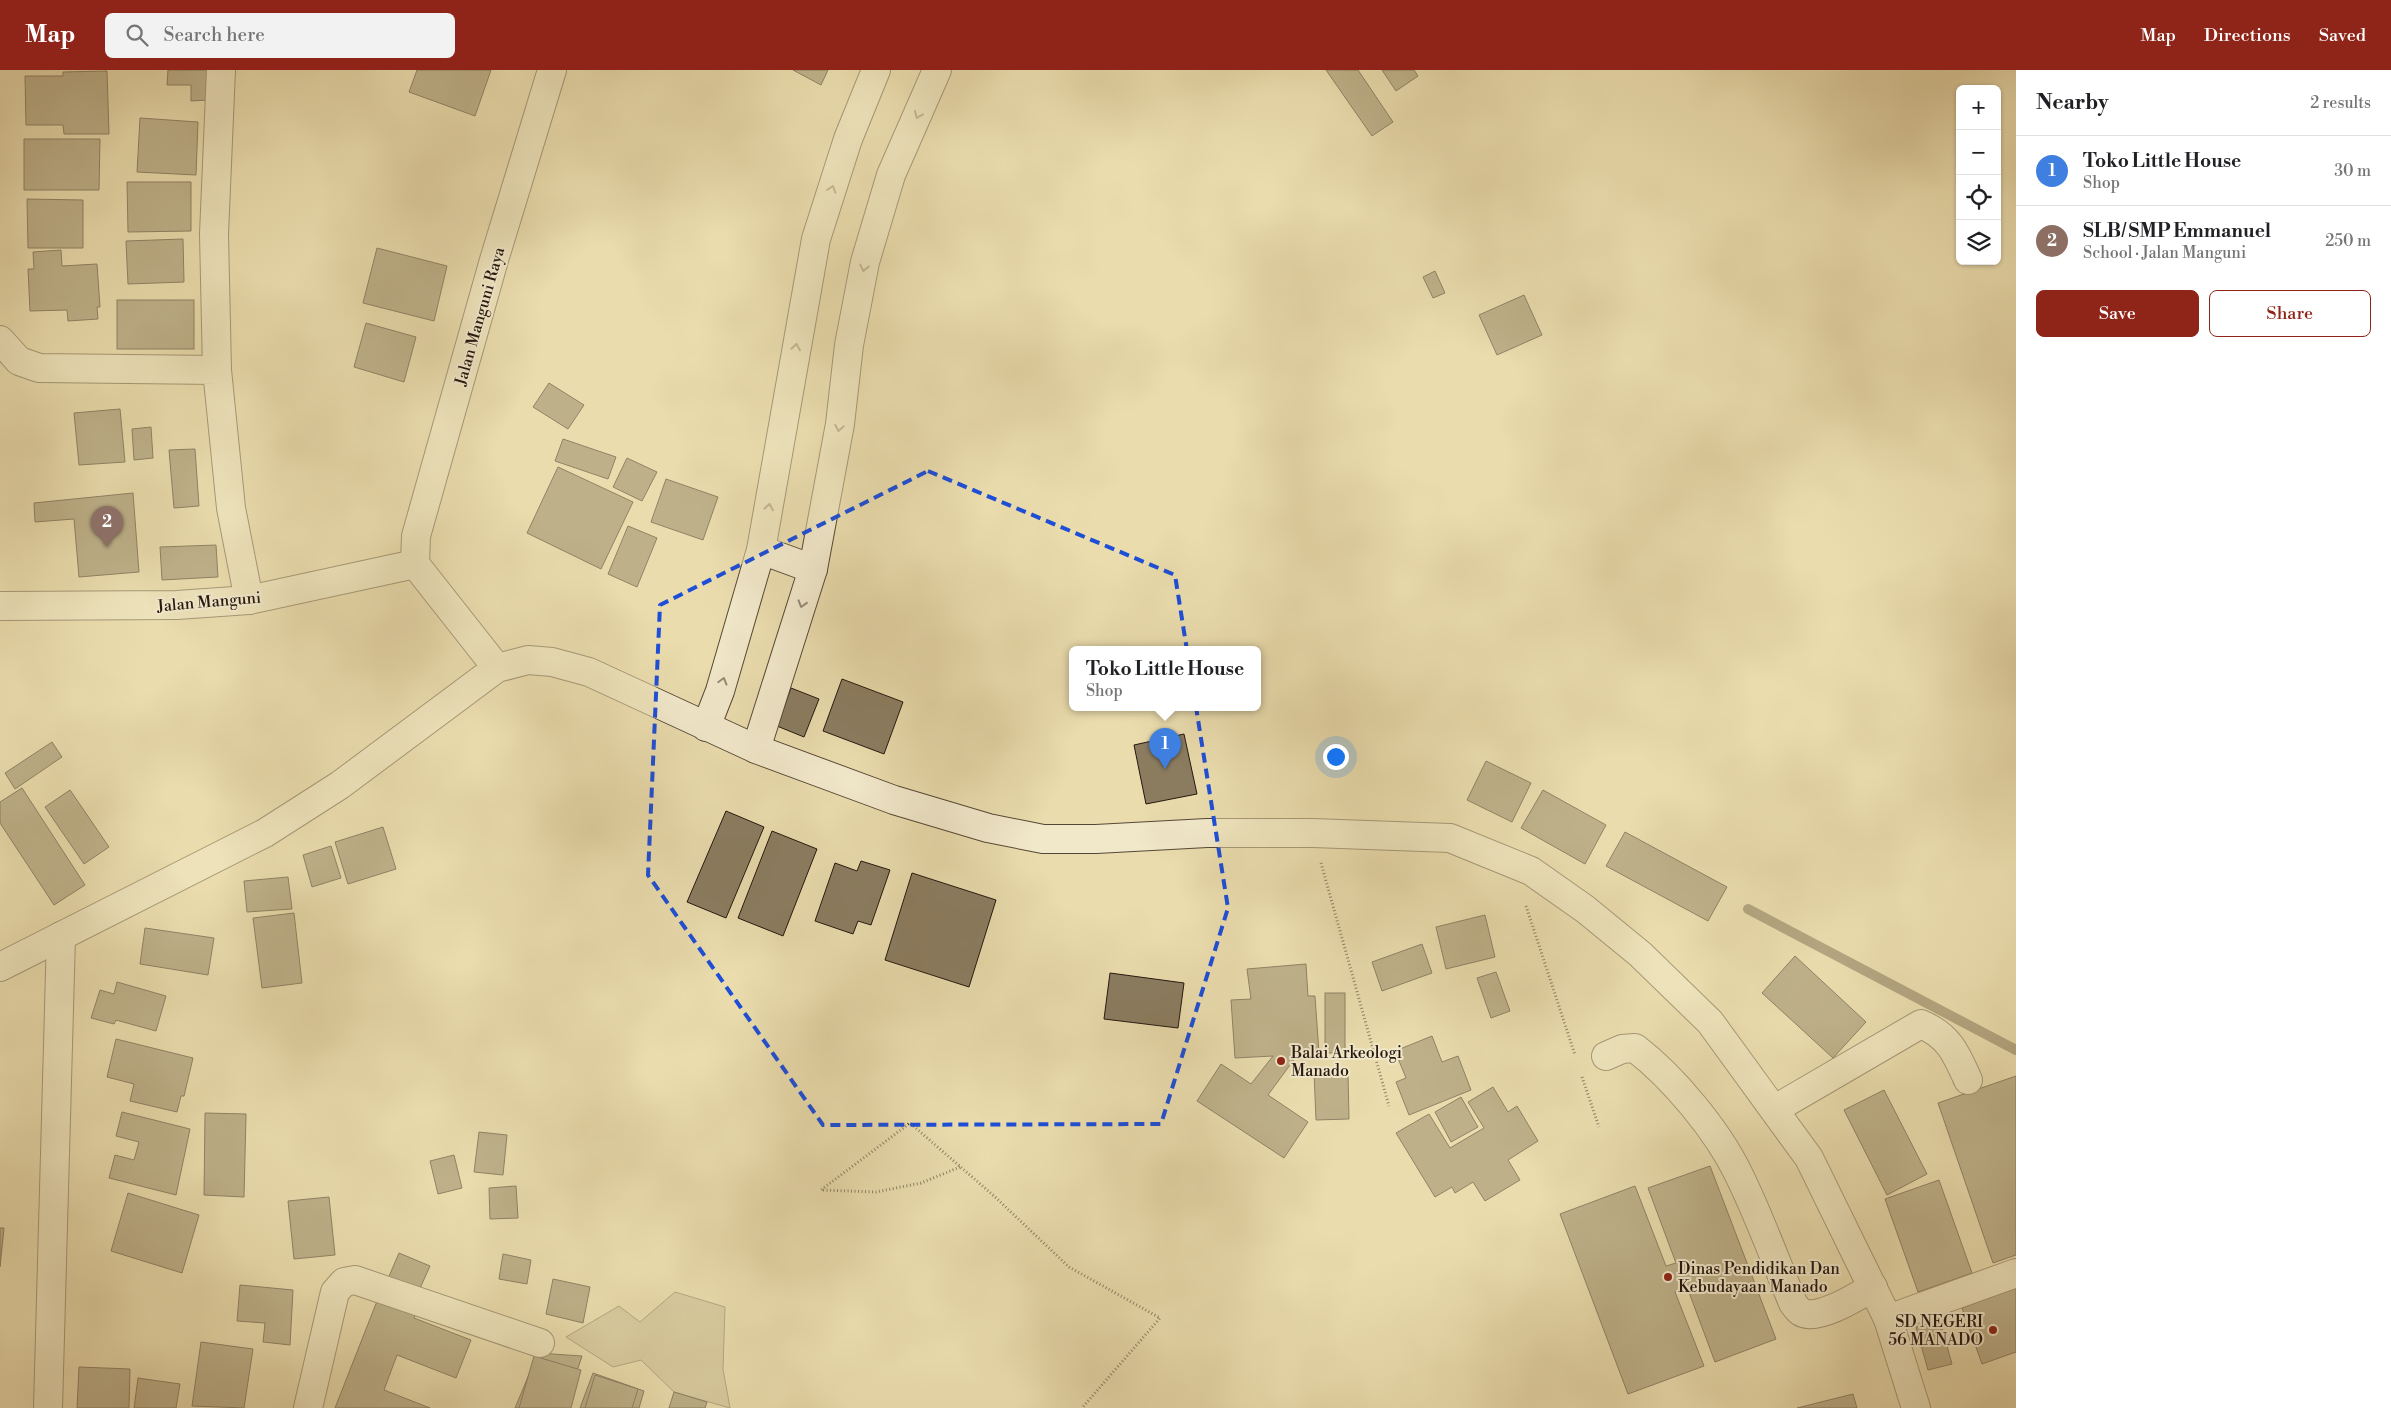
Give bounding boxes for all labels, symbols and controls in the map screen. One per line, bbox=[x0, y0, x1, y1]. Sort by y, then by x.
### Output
search box bbox=[105, 13, 455, 58]
text: Map bbox=[25, 20, 75, 50]
icon: search bbox=[123, 21, 151, 49]
text: Search here bbox=[163, 23, 265, 47]
text: Map bbox=[2140, 24, 2176, 47]
text: Directions bbox=[2204, 24, 2291, 47]
text: Saved bbox=[2319, 24, 2366, 47]
map controls bbox=[1956, 85, 2001, 265]
button: + bbox=[1956, 85, 2001, 130]
text: Nearby bbox=[2036, 90, 2109, 116]
text: 2 results bbox=[2310, 93, 2371, 113]
one-way arrow bbox=[913, 110, 924, 119]
button: − bbox=[1956, 130, 2001, 175]
text: Toko Little House bbox=[2083, 149, 2241, 173]
text: 1 bbox=[2048, 161, 2056, 181]
text: 30 m bbox=[2334, 161, 2371, 181]
text: Shop bbox=[2083, 173, 2120, 193]
button: locate bbox=[1956, 175, 2001, 220]
one-way arrow bbox=[827, 185, 837, 194]
text: SLB/ SMP Emmanuel bbox=[2083, 219, 2271, 243]
button: layers bbox=[1956, 220, 2001, 265]
text: 2 bbox=[2047, 231, 2057, 251]
text: 250 m bbox=[2325, 231, 2371, 251]
text: School · Jalan Manguni bbox=[2083, 243, 2246, 263]
street label: Jalan Manguni Raya bbox=[450, 244, 510, 389]
one-way arrow bbox=[859, 263, 869, 272]
button: Save bbox=[2036, 290, 2199, 337]
button: Share bbox=[2209, 290, 2371, 337]
one-way arrow bbox=[791, 343, 801, 351]
one-way arrow bbox=[834, 424, 844, 433]
one-way arrow bbox=[763, 503, 773, 512]
pin: 2 bbox=[91, 506, 123, 547]
street label: Jalan Manguni bbox=[155, 587, 262, 617]
one-way arrow bbox=[797, 600, 807, 608]
popup bbox=[1069, 646, 1261, 711]
text: Toko Little House bbox=[1086, 657, 1244, 681]
one-way arrow bbox=[718, 678, 728, 686]
text: Shop bbox=[1086, 681, 1123, 701]
pin: 1 bbox=[1149, 728, 1181, 769]
your location bbox=[1323, 744, 1349, 770]
place label: Balai Arkeologi Manado bbox=[1290, 1043, 1402, 1081]
marker: Balai Arkeologi Manado bbox=[1275, 1055, 1287, 1067]
place label: Dinas Pendidikan Dan Kebudayaan Manado bbox=[1678, 1259, 1840, 1297]
marker: Dinas Pendidikan Dan Kebudayaan Manado bbox=[1662, 1271, 1674, 1283]
place label: SD NEGERI 56 MANADO bbox=[1888, 1312, 1983, 1350]
marker: SD NEGERI 56 MANADO bbox=[1987, 1324, 1999, 1336]

